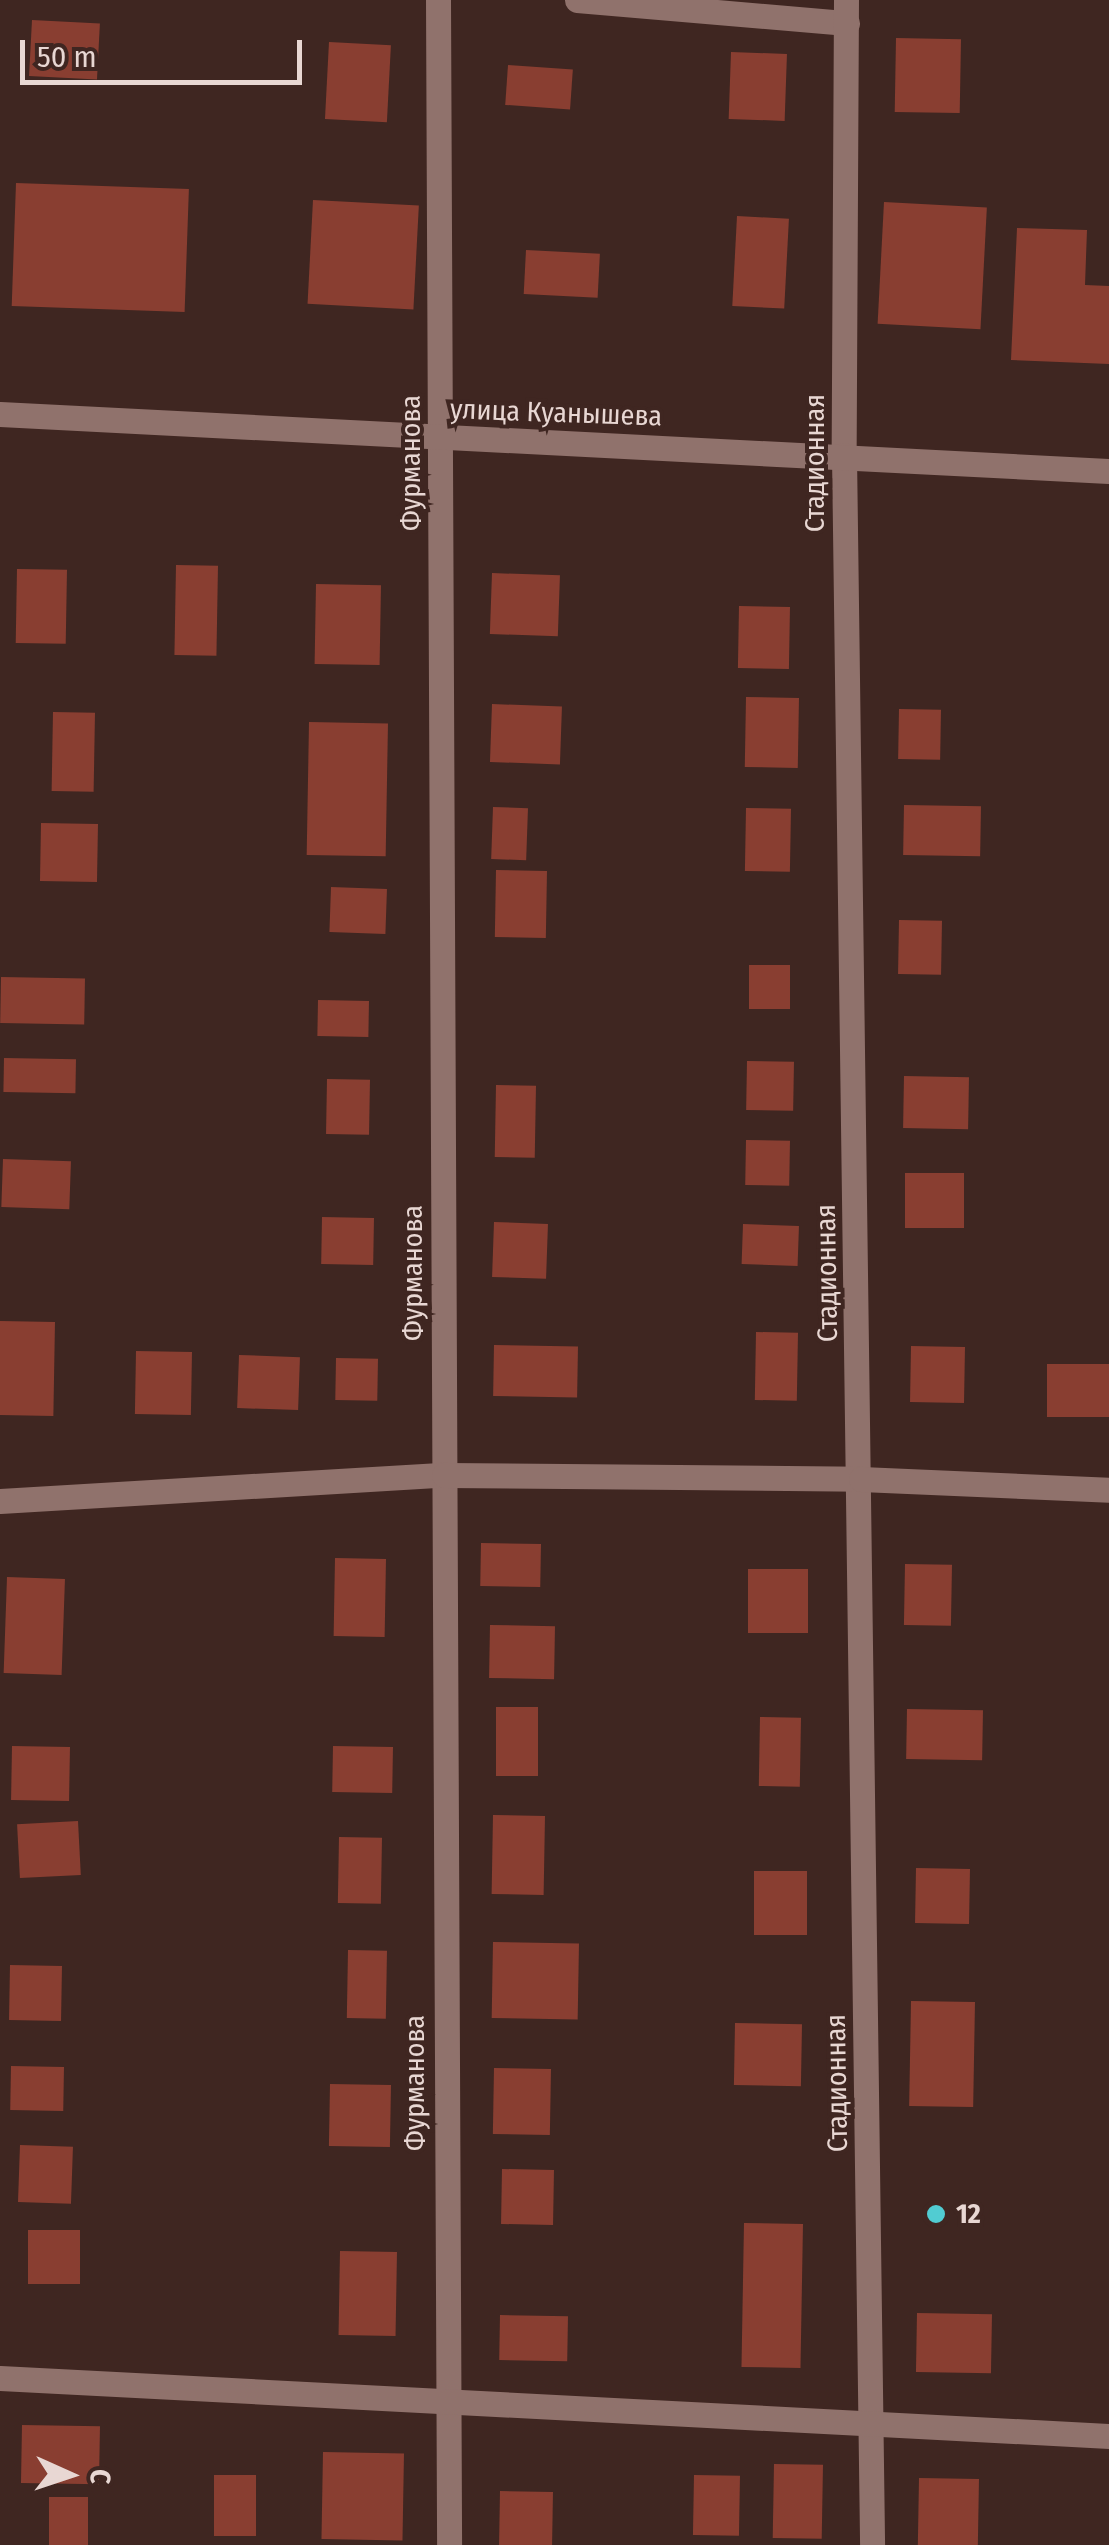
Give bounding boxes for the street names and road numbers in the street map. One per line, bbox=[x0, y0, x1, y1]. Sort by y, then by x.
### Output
street label: улица Куанышева bbox=[449, 393, 663, 433]
street label: Стадионная bbox=[798, 394, 832, 532]
street label: Фурманова bbox=[394, 395, 428, 531]
street label: Стадионная bbox=[809, 1204, 845, 1342]
street label: Фурманова bbox=[396, 1205, 430, 1341]
street label: Стадионная bbox=[819, 2014, 855, 2152]
street label: Фурманова bbox=[398, 2015, 432, 2151]

